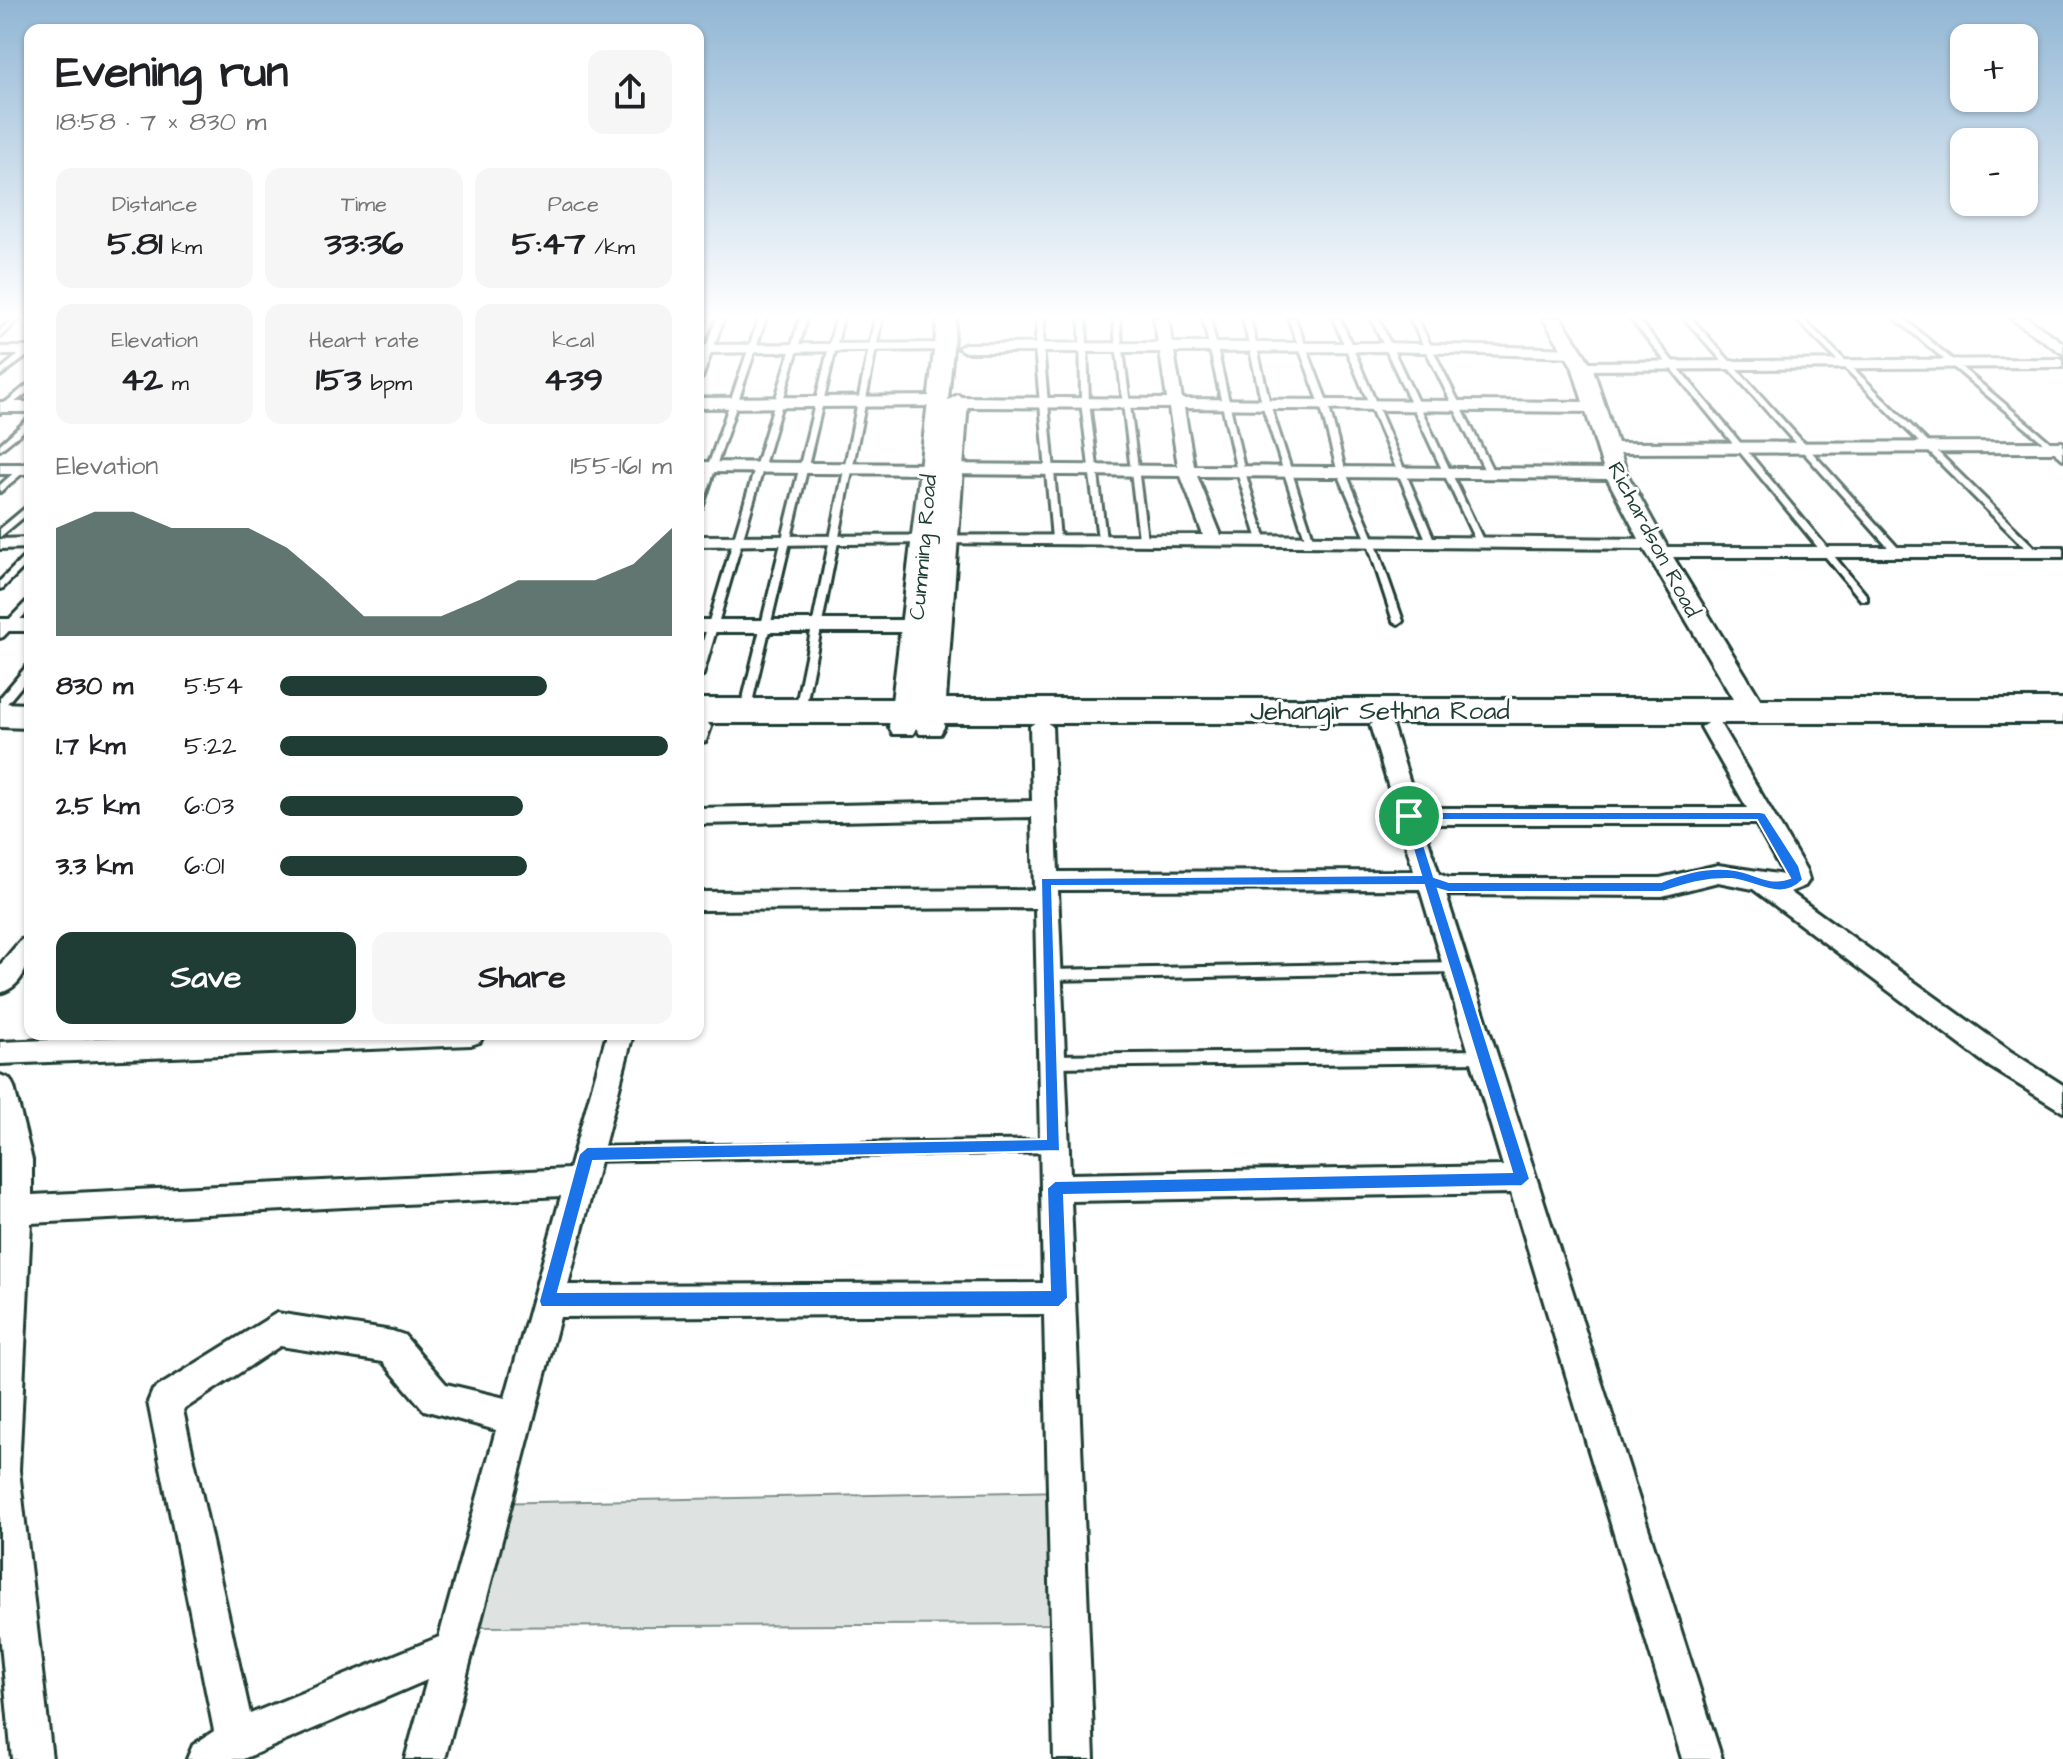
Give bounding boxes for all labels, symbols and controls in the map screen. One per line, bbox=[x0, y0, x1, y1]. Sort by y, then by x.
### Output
map controls bbox=[1950, 24, 2038, 216]
button: + bbox=[1950, 24, 2038, 112]
text: Evening run bbox=[56, 43, 288, 104]
button: share bbox=[588, 50, 672, 134]
text: 18:58 · 7 × 830 m bbox=[56, 104, 266, 140]
button: − bbox=[1950, 128, 2038, 216]
text: Distance bbox=[112, 189, 197, 220]
text: Time bbox=[341, 189, 387, 220]
text: Pace bbox=[548, 189, 599, 220]
text: 5.81 bbox=[107, 220, 163, 268]
text: 33:36 bbox=[325, 220, 403, 268]
text: 5:47 bbox=[512, 220, 585, 268]
text: km bbox=[163, 232, 202, 263]
text: /km bbox=[585, 232, 635, 263]
text: Elevation bbox=[111, 325, 198, 356]
text: Heart rate bbox=[309, 325, 419, 356]
text: kcal bbox=[552, 325, 594, 356]
text: 42 bbox=[120, 356, 163, 404]
text: 153 bbox=[316, 356, 362, 404]
text: 439 bbox=[543, 356, 603, 404]
text: m bbox=[163, 368, 189, 399]
text: bpm bbox=[362, 368, 412, 399]
text: Elevation bbox=[56, 448, 158, 484]
text: 155–161 m bbox=[570, 448, 672, 484]
street label: Richardson Road bbox=[1600, 456, 1708, 623]
street label: Cumming Road bbox=[902, 473, 946, 621]
text: 830 m bbox=[56, 668, 133, 704]
text: 5:54 bbox=[184, 668, 243, 704]
street label: Jehangir Sethna Road bbox=[1250, 693, 1510, 731]
text: 1.7 km bbox=[56, 728, 126, 764]
text: 5:22 bbox=[184, 728, 237, 764]
pin bbox=[1375, 782, 1443, 850]
text: 2.5 km bbox=[56, 788, 140, 824]
text: 6:03 bbox=[184, 788, 234, 824]
icon: arrive bbox=[1387, 794, 1431, 838]
text: 3.3 km bbox=[56, 848, 133, 884]
text: 6:01 bbox=[184, 848, 224, 884]
button: Save bbox=[56, 932, 356, 1024]
button: Share bbox=[372, 932, 672, 1024]

